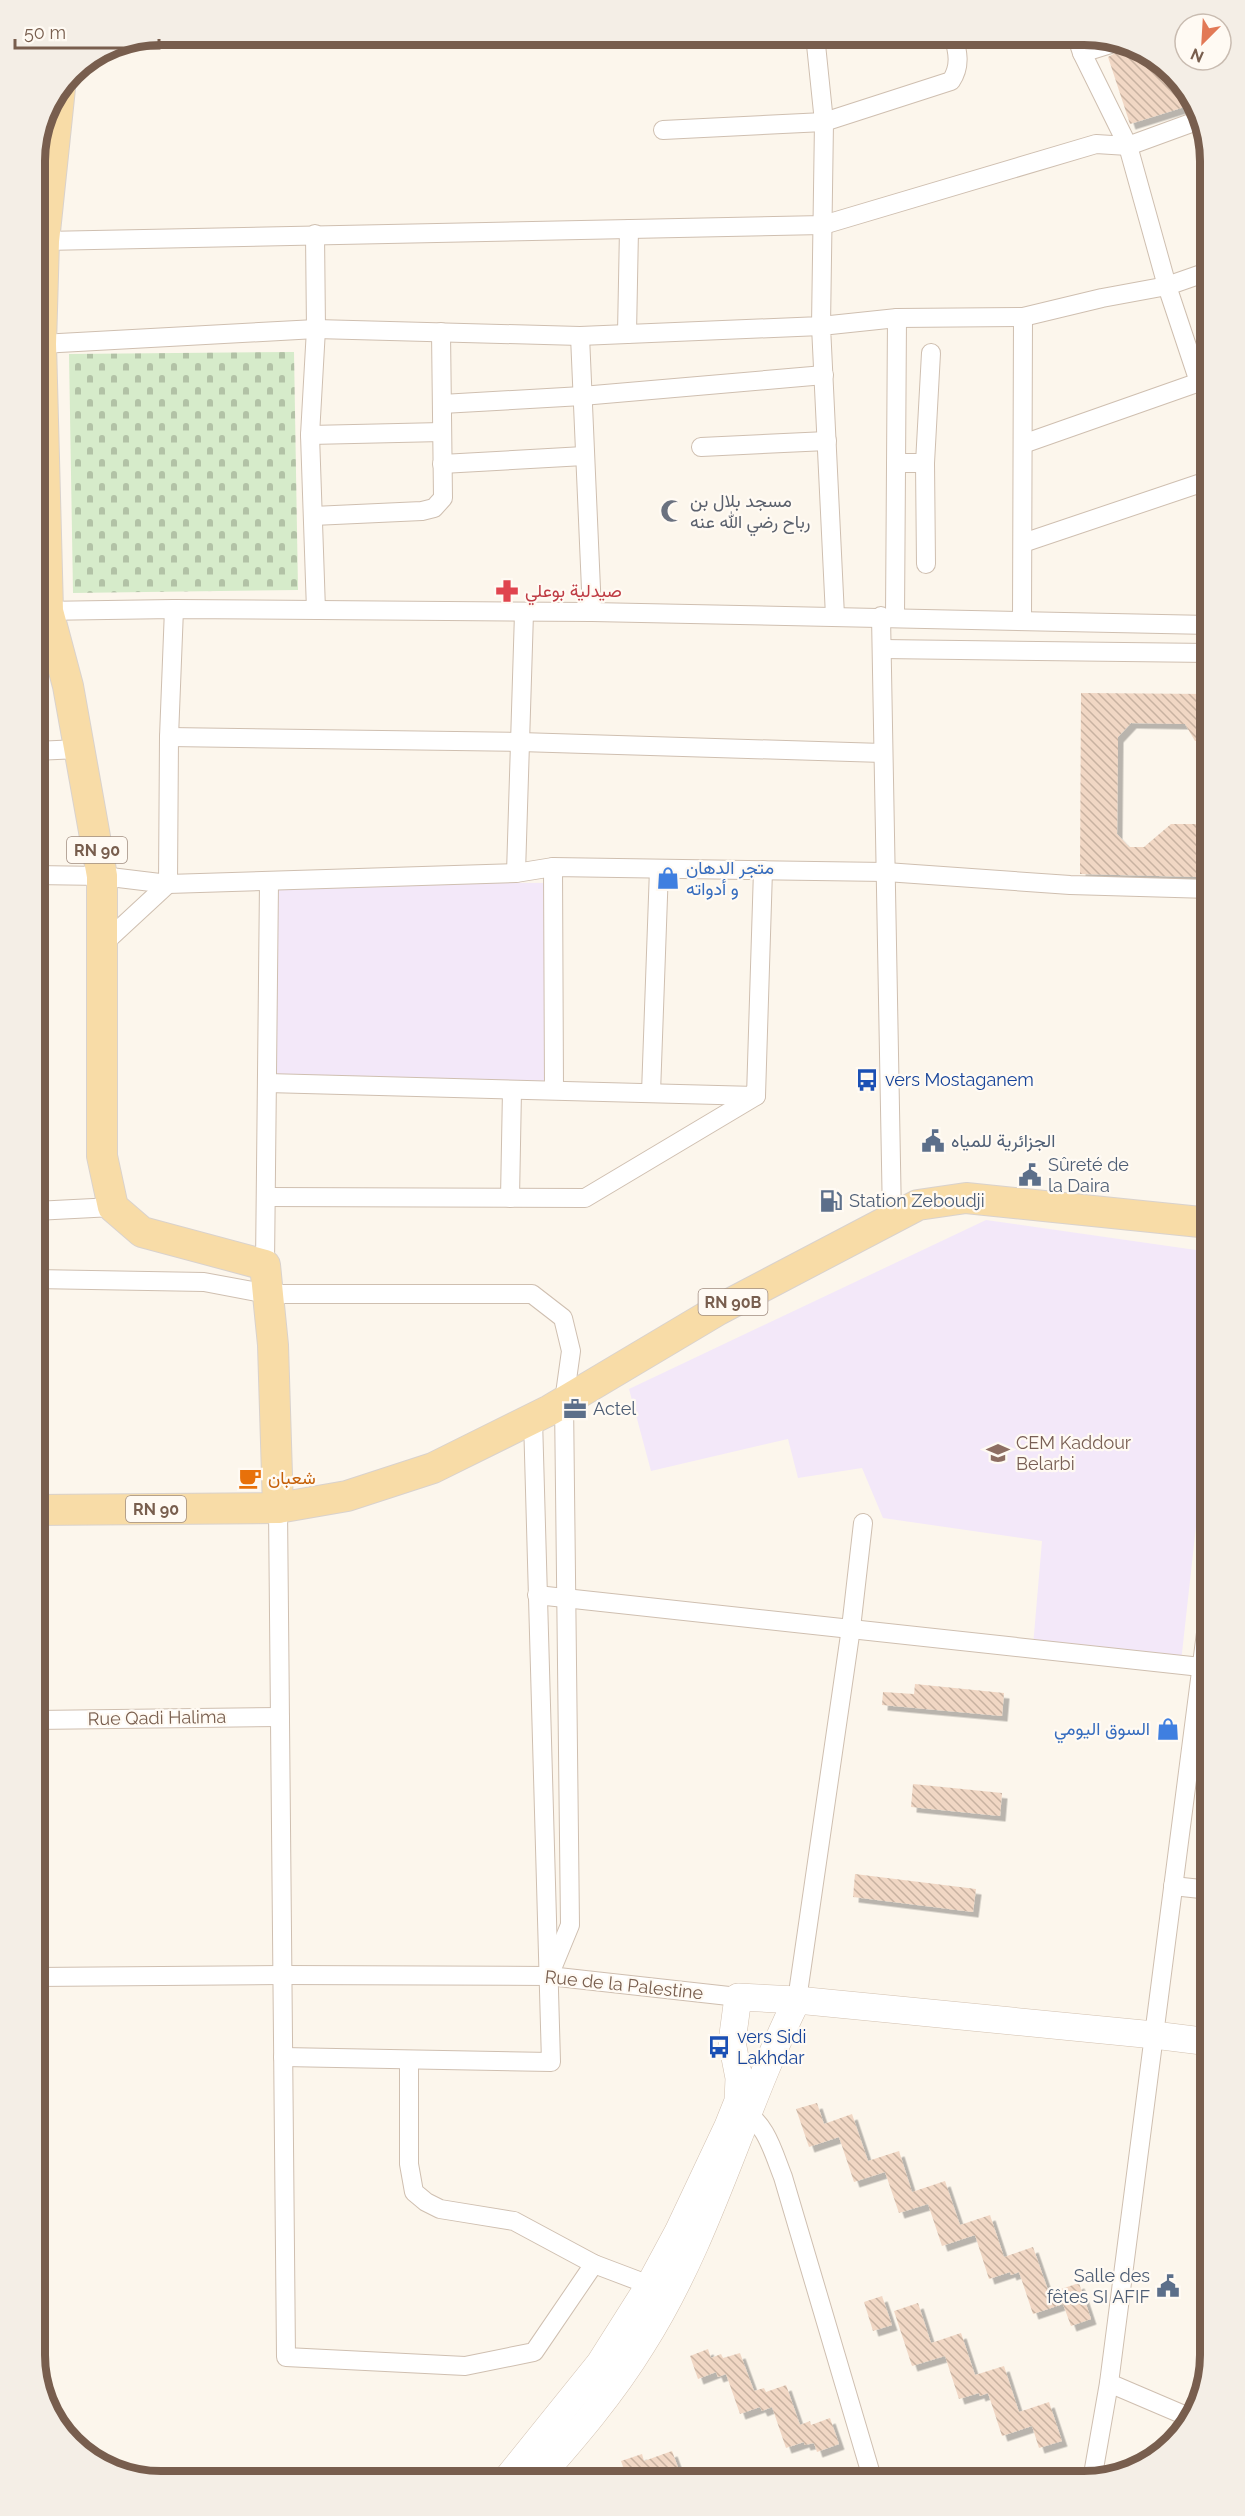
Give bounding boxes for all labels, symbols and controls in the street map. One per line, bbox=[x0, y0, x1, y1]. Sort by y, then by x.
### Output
scale bar bbox=[15, 12, 159, 50]
north arrow bbox=[1173, 12, 1233, 72]
text: 50 m bbox=[24, 22, 66, 43]
text: N bbox=[1188, 44, 1207, 66]
place label: مسجد بلال بن رباح رضي الله عنه bbox=[690, 490, 811, 537]
mosque icon: مسجد بلال بن رباح رضي الله عنه bbox=[659, 498, 685, 524]
pharmacy icon: صيدلية بوعلي bbox=[494, 578, 520, 604]
place label: صيدلية بوعلي bbox=[525, 580, 622, 606]
road number: RN 90 bbox=[67, 837, 127, 863]
place label: متجر الدهان و أدواته bbox=[686, 857, 774, 900]
shop icon: متجر الدهان و أدواته bbox=[655, 865, 681, 891]
bus stop icon: vers Mostaganem bbox=[854, 1067, 880, 1093]
place label: vers Mostaganem bbox=[885, 1069, 1034, 1090]
public building icon: الجزائرية للمياه bbox=[920, 1128, 946, 1154]
place label: الجزائرية للمياه bbox=[951, 1130, 1055, 1152]
place label: Sûreté de la Daira bbox=[1048, 1154, 1129, 1196]
public building icon: Sûreté de la Daira bbox=[1017, 1162, 1043, 1188]
fuel station icon: Station Zeboudji bbox=[818, 1188, 844, 1214]
place label: Station Zeboudji bbox=[849, 1190, 985, 1211]
road number: RN 90B bbox=[698, 1289, 768, 1315]
office icon: Actel bbox=[562, 1396, 588, 1422]
place label: Actel bbox=[593, 1398, 636, 1419]
place label: CEM Kaddour Belarbi bbox=[1016, 1432, 1132, 1474]
school or university icon: CEM Kaddour Belarbi bbox=[985, 1440, 1011, 1466]
cafe icon: شعبان bbox=[237, 1465, 263, 1491]
place label: شعبان bbox=[268, 1467, 316, 1488]
road number: RN 90 bbox=[126, 1496, 186, 1522]
street label: Rue Qadi Halima bbox=[88, 1706, 226, 1729]
shop icon: السوق اليومي bbox=[1155, 1716, 1181, 1742]
place label: السوق اليومي bbox=[1054, 1718, 1150, 1744]
street label: Rue de la Palestine bbox=[544, 1966, 705, 2003]
place label: vers Sidi Lakhdar bbox=[737, 2026, 806, 2068]
bus stop icon: vers Sidi Lakhdar bbox=[706, 2034, 732, 2060]
place label: Salle des fêtes SI AFIF bbox=[1047, 2265, 1150, 2307]
public building icon: Salle des fêtes SI AFIF bbox=[1155, 2273, 1181, 2299]

